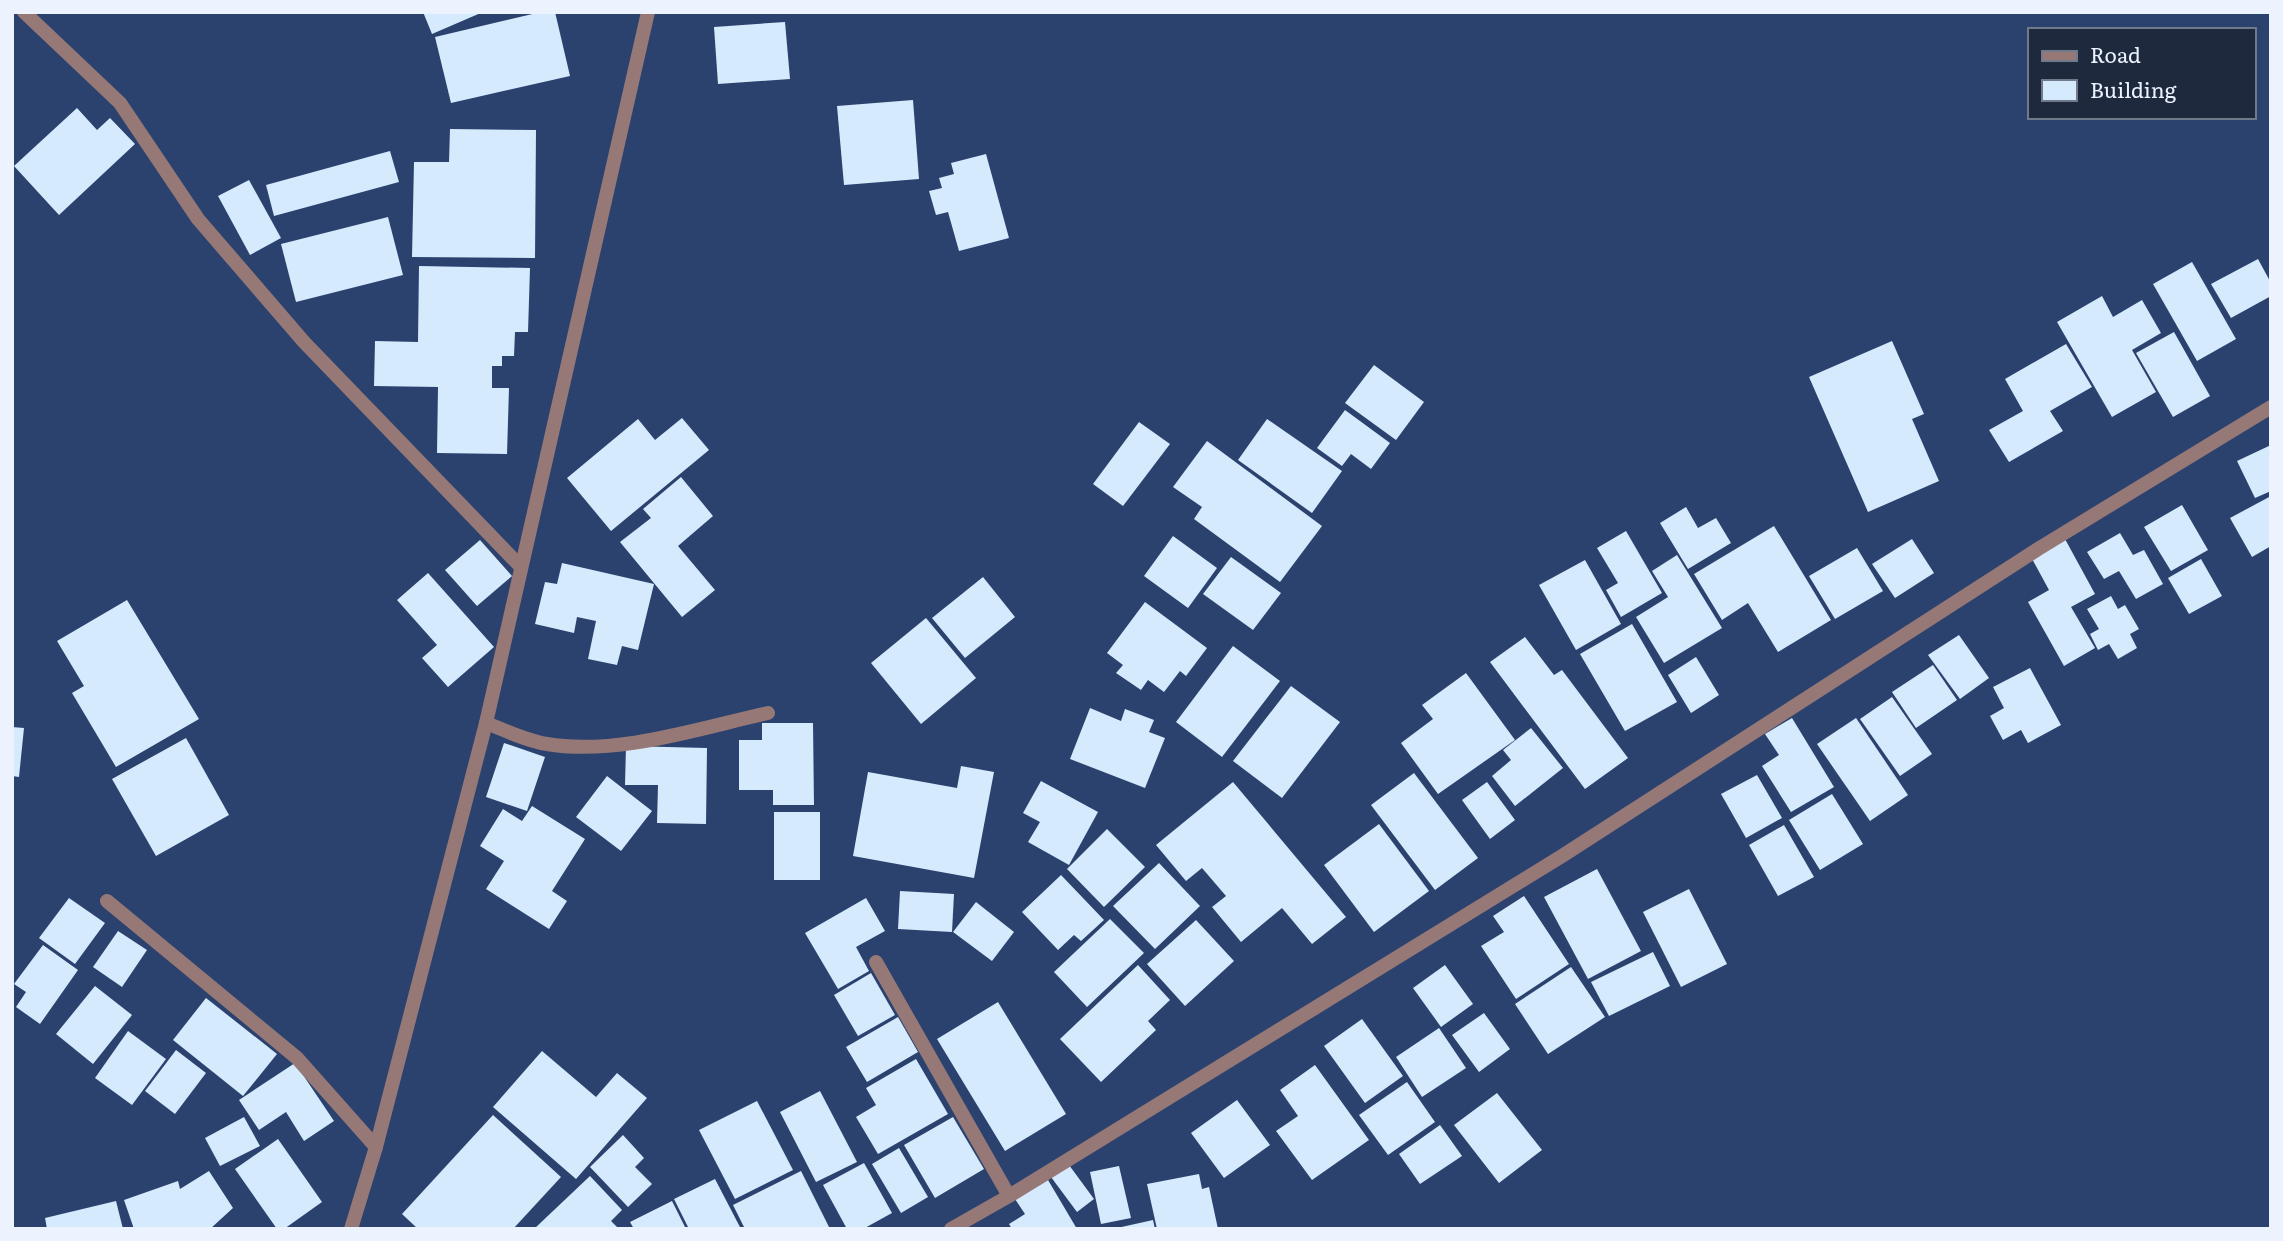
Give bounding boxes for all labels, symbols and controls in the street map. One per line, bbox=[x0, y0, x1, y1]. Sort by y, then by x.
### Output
legend bbox=[2028, 28, 2255, 119]
text: Road bbox=[2090, 38, 2141, 69]
text: Building bbox=[2090, 73, 2177, 104]

